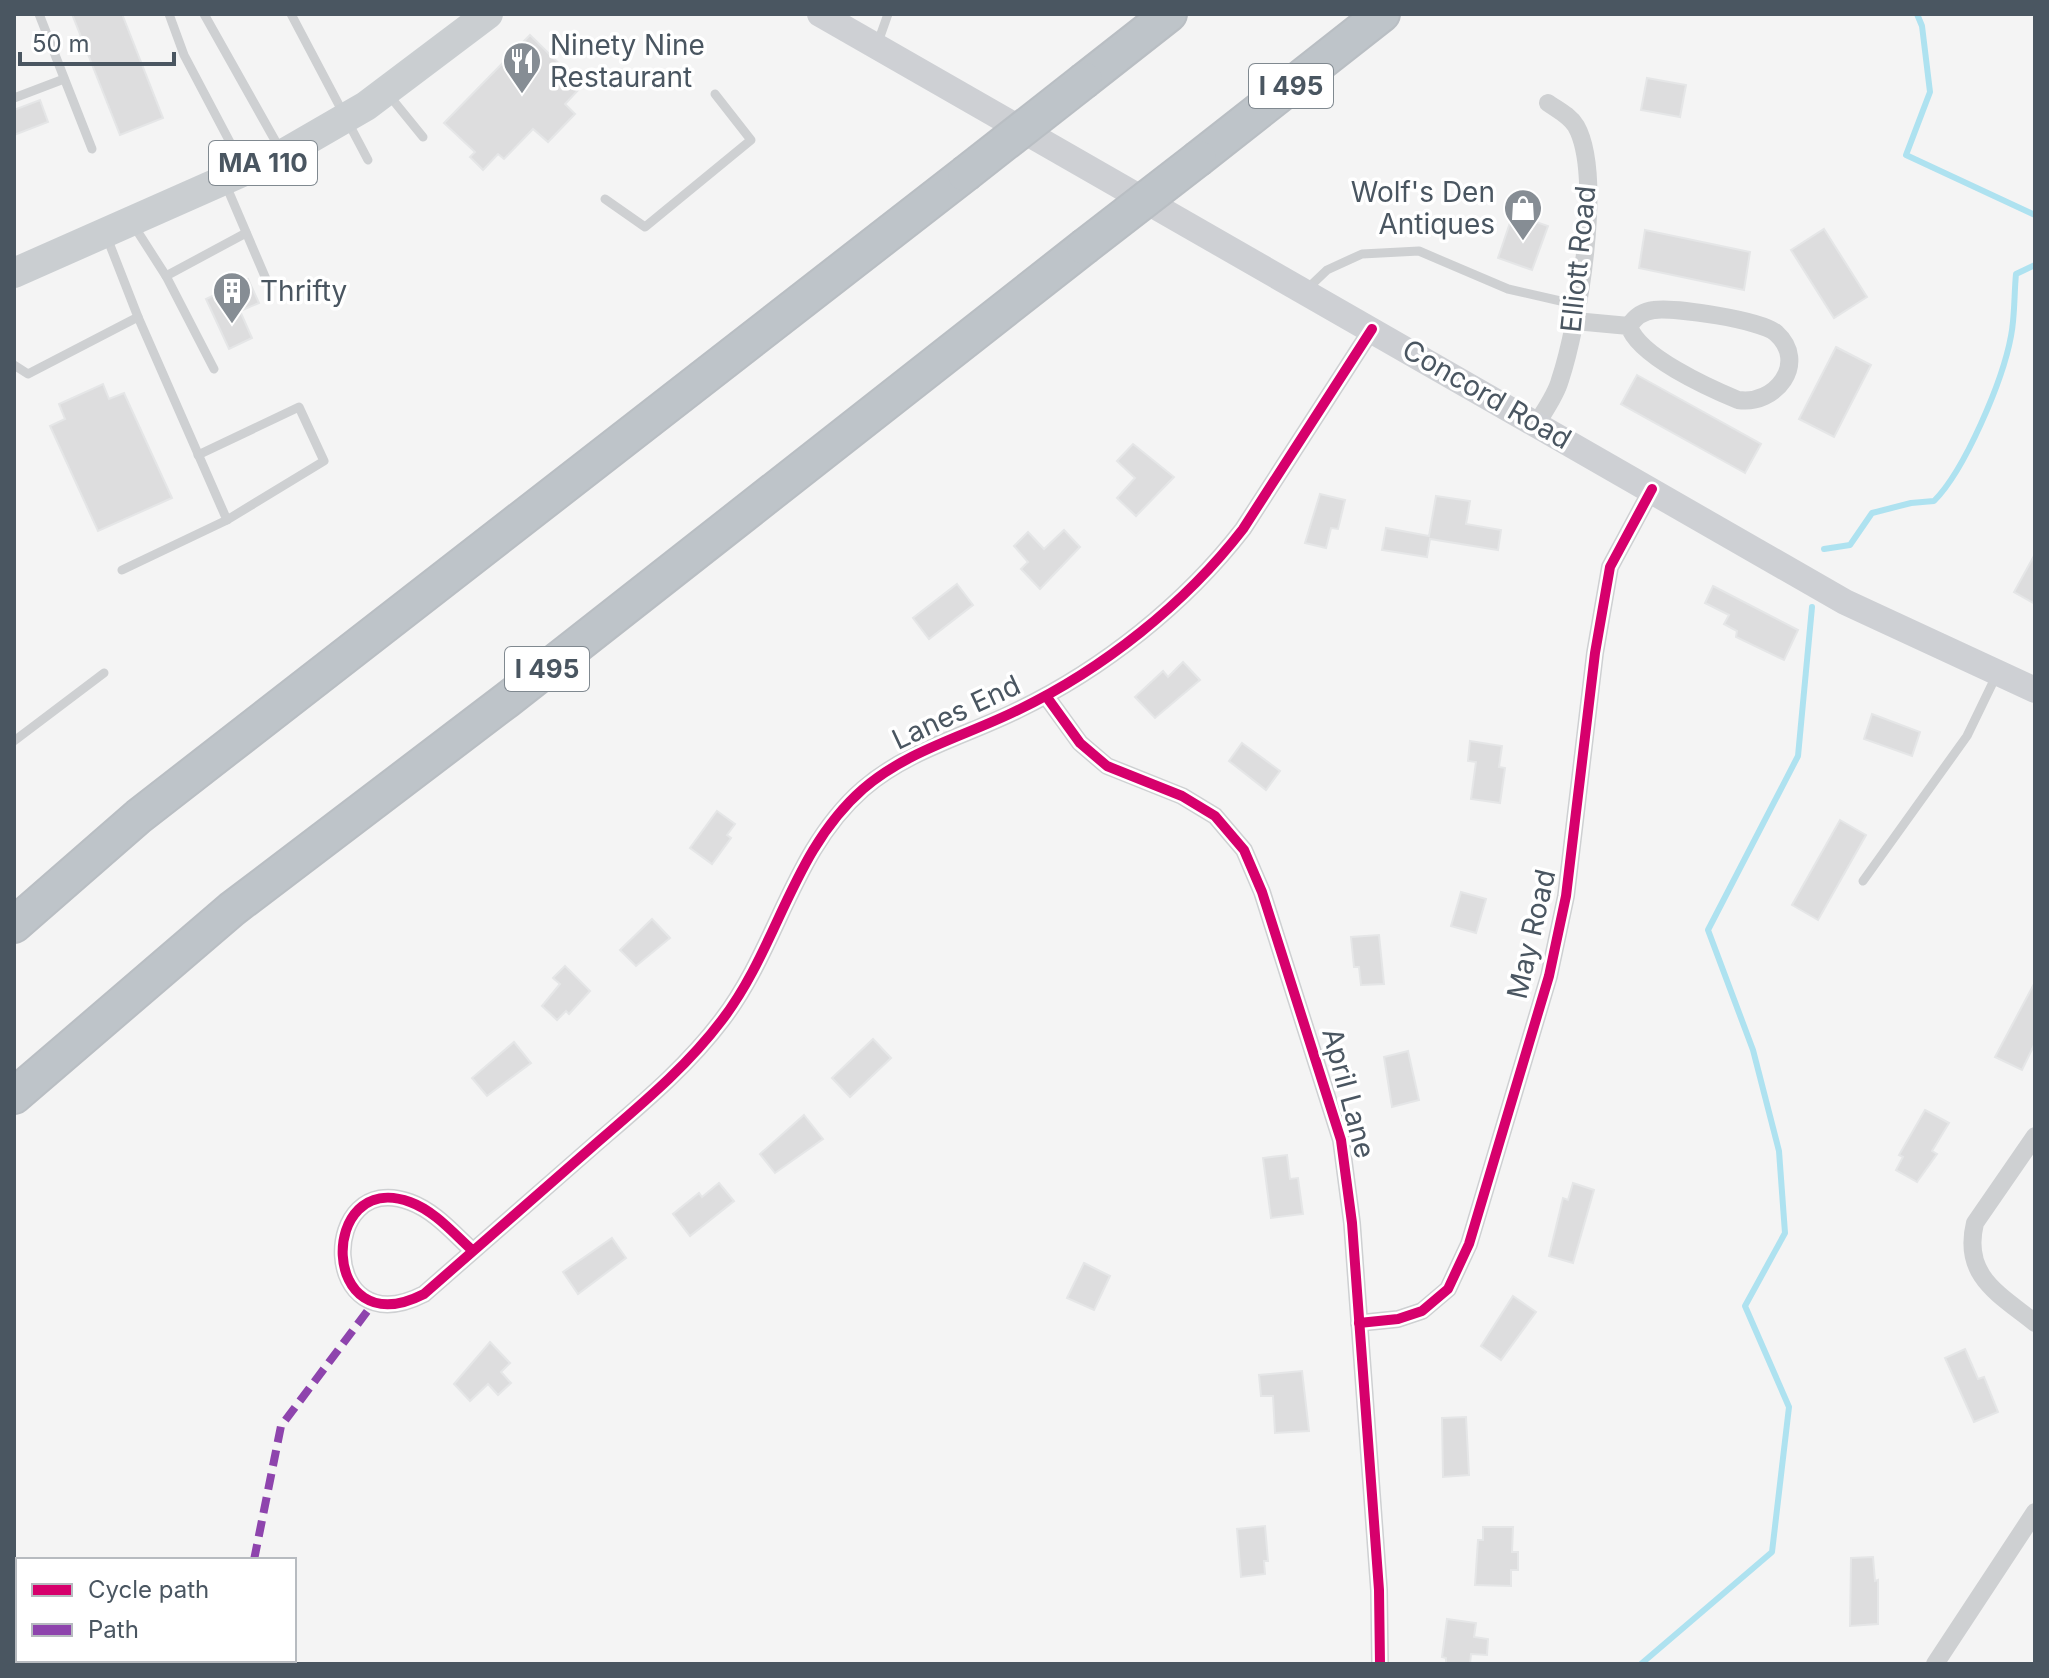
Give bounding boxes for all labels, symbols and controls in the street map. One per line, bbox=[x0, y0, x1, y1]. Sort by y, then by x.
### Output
scale bar bbox=[20, 16, 174, 66]
place label: Ninety Nine Restaurant bbox=[550, 28, 705, 94]
text: 50 m bbox=[32, 29, 90, 58]
restaurant icon: Ninety Nine Restaurant bbox=[501, 40, 543, 95]
road number: I 495 bbox=[1249, 64, 1333, 108]
road number: MA 110 bbox=[209, 141, 317, 185]
place label: Wolf's Den Antiques bbox=[1351, 175, 1495, 241]
street label: Elliott Road bbox=[1553, 184, 1603, 334]
shop icon: Wolf's Den Antiques bbox=[1502, 187, 1544, 242]
building icon: Thrifty bbox=[211, 270, 253, 325]
place label: Thrifty bbox=[260, 274, 347, 308]
street label: Concord Road bbox=[1397, 332, 1577, 456]
road number: I 495 bbox=[505, 647, 589, 691]
street label: Lanes End bbox=[886, 668, 1026, 756]
street label: May Road bbox=[1500, 866, 1562, 1002]
street label: April Lane bbox=[1315, 1024, 1383, 1162]
legend bbox=[16, 1558, 296, 1662]
text: Cycle path bbox=[88, 1575, 209, 1604]
text: Path bbox=[88, 1615, 139, 1644]

